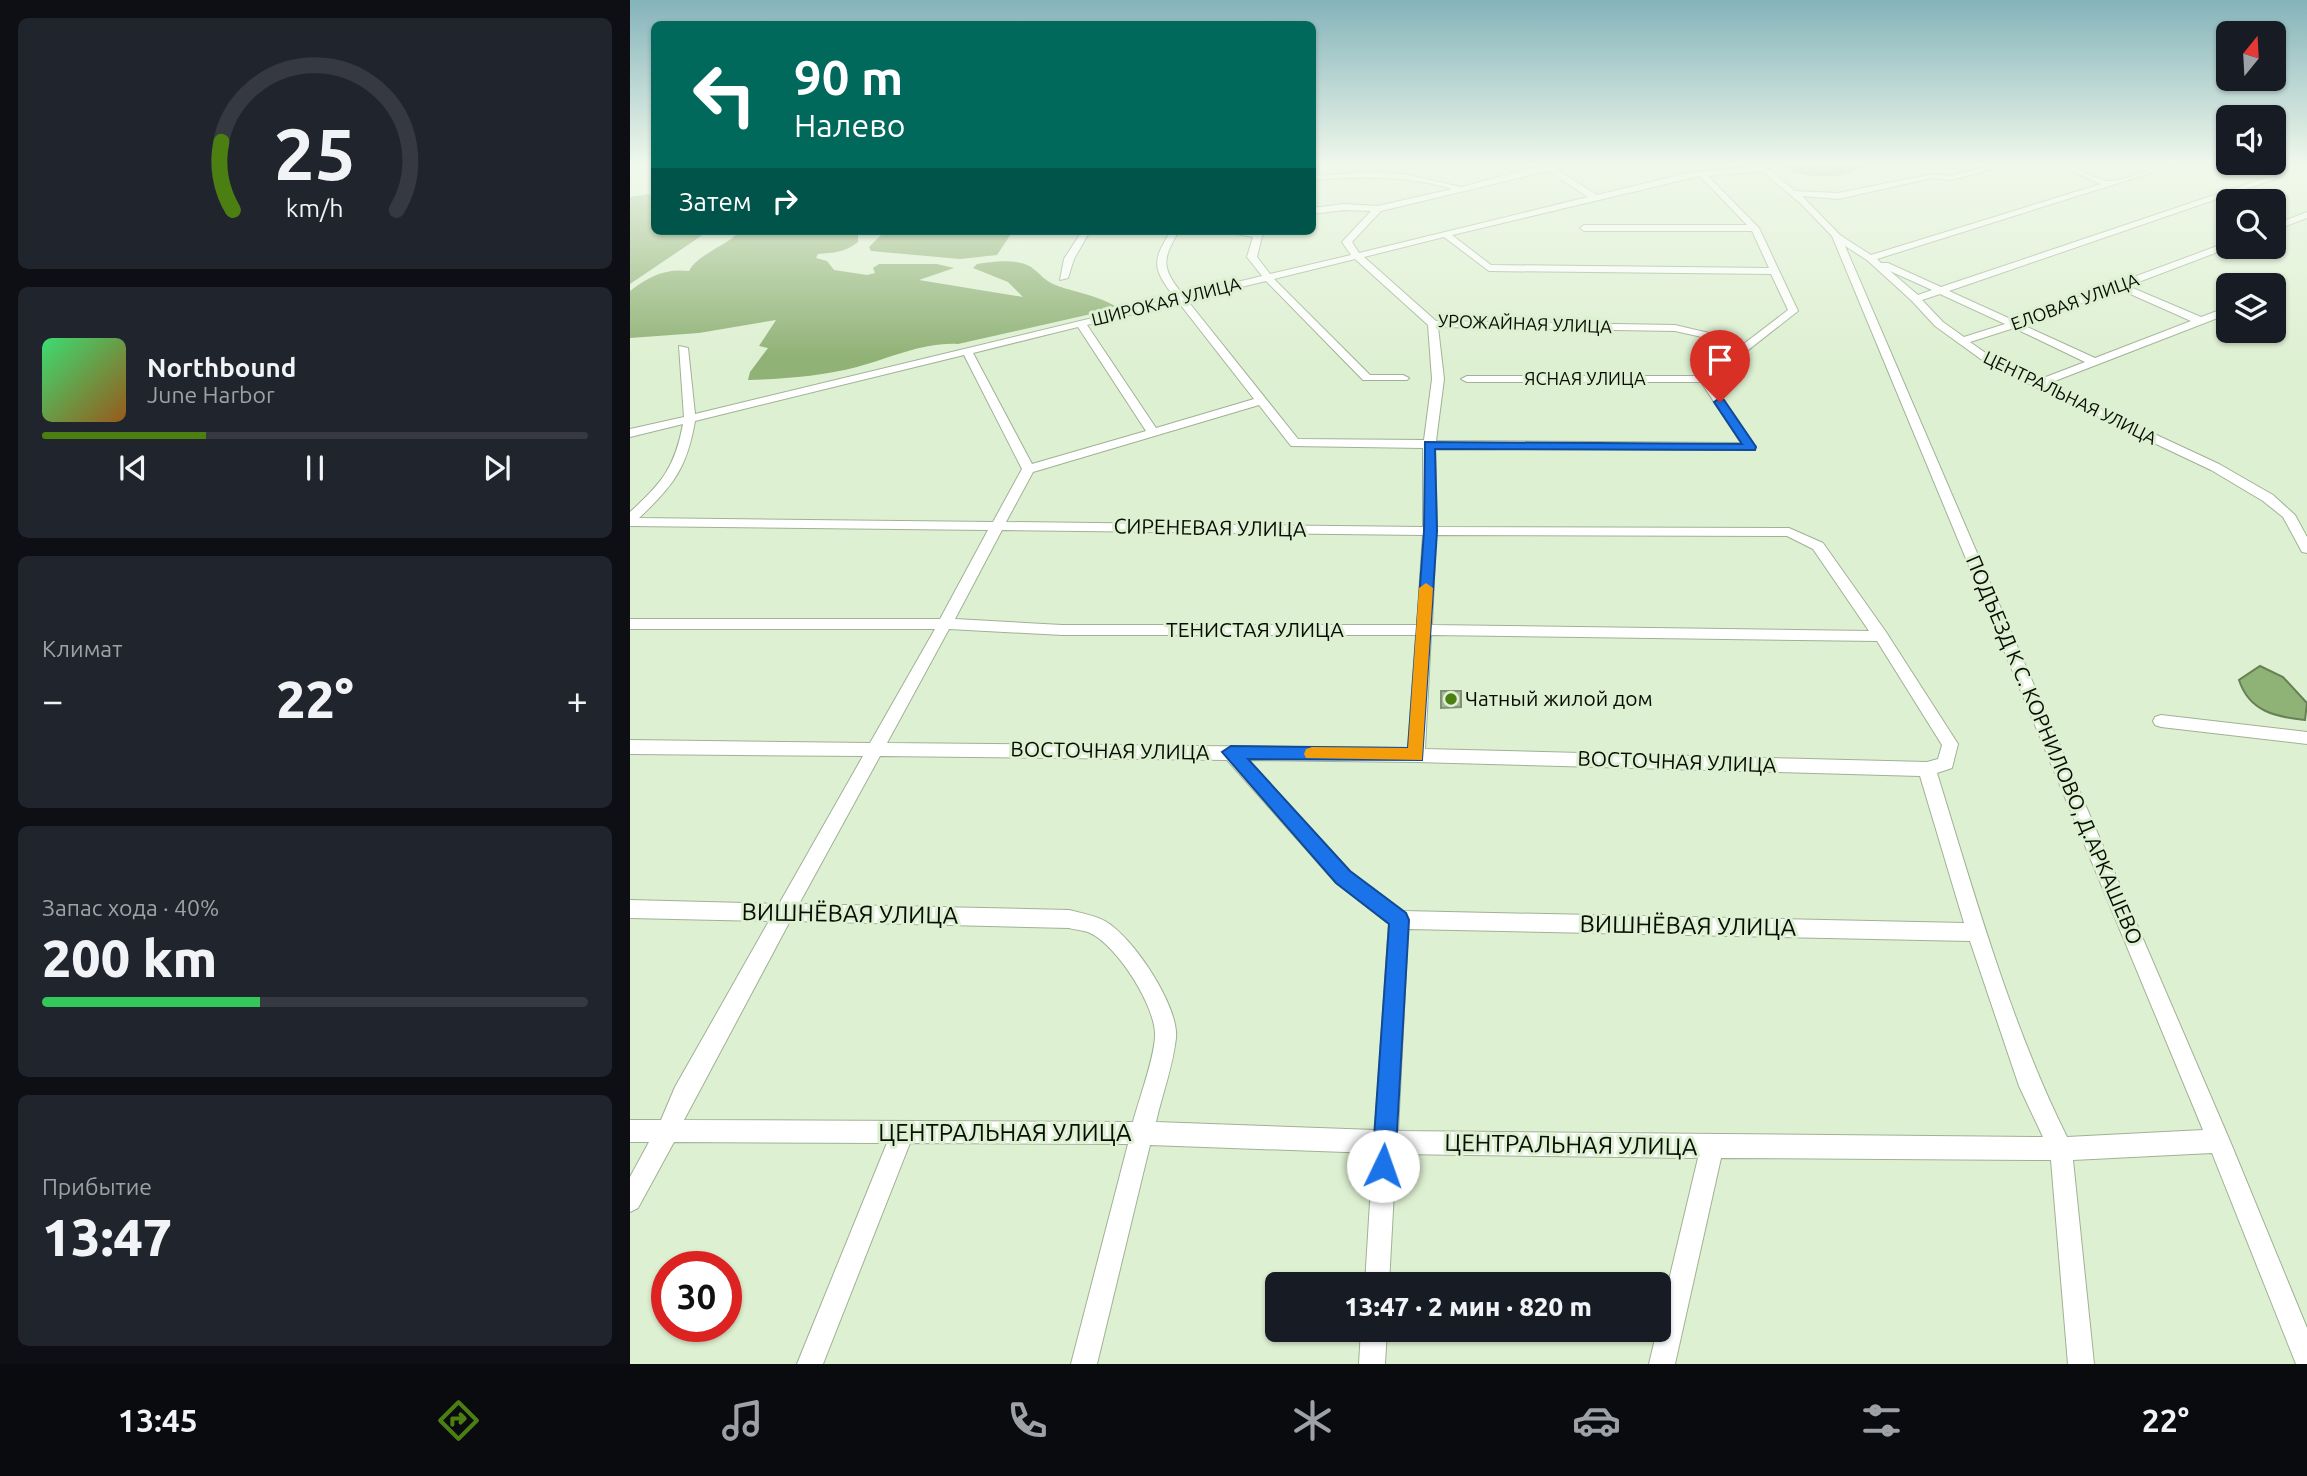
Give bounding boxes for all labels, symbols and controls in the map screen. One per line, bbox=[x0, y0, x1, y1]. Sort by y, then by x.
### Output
north arrow bbox=[2216, 21, 2286, 91]
map controls bbox=[2216, 21, 2286, 343]
icon: left bbox=[679, 49, 770, 140]
text: 90 m bbox=[794, 49, 903, 104]
button: sound bbox=[2216, 105, 2286, 175]
text: Налево bbox=[794, 107, 906, 143]
text: 25 bbox=[274, 112, 356, 194]
icon: right bbox=[766, 182, 804, 220]
text: Затем bbox=[679, 187, 752, 216]
button: search bbox=[2216, 189, 2286, 259]
text: km/h bbox=[286, 193, 344, 221]
street label: ЕЛОВАЯ УЛИЦА bbox=[2008, 269, 2142, 333]
street label: ШИРОКАЯ УЛИЦА bbox=[1089, 273, 1243, 329]
button: layers bbox=[2216, 273, 2286, 343]
street label: УРОЖАЙНАЯ УЛИЦА bbox=[1438, 310, 1613, 336]
pin bbox=[1690, 330, 1750, 402]
icon: arrive bbox=[1701, 341, 1739, 379]
street label: ЦЕНТРАЛЬНАЯ УЛИЦА bbox=[1981, 346, 2160, 448]
text: Northbound bbox=[147, 353, 296, 382]
street label: ЯСНАЯ УЛИЦА bbox=[1524, 368, 1646, 388]
text: June Harbor bbox=[147, 382, 275, 407]
icon: previous bbox=[114, 449, 152, 487]
icon: pause bbox=[296, 449, 334, 487]
icon: next bbox=[478, 449, 516, 487]
street label: СИРЕНЕВАЯ УЛИЦА bbox=[1113, 513, 1307, 541]
street label: ПОДЪЕЗД К С. КОРНИЛОВО, Д.АРКАШЕВО bbox=[1962, 551, 2148, 948]
street label: ТЕНИСТАЯ УЛИЦА bbox=[1166, 617, 1344, 641]
text: Климат bbox=[42, 636, 122, 661]
text: 22° bbox=[276, 670, 354, 728]
text: − bbox=[42, 679, 63, 721]
text: + bbox=[567, 679, 588, 721]
place label: Чатный жилой дом bbox=[1465, 686, 1653, 710]
marker: Чатный жилой дом bbox=[1443, 691, 1459, 707]
street label: ВОСТОЧНАЯ УЛИЦА bbox=[1010, 736, 1210, 764]
street label: ВОСТОЧНАЯ УЛИЦА bbox=[1577, 746, 1777, 776]
text: Запас хода · 40% bbox=[42, 895, 219, 920]
street label: ВИШНЁВАЯ УЛИЦА bbox=[741, 898, 959, 929]
street label: ВИШНЁВАЯ УЛИЦА bbox=[1579, 910, 1797, 941]
text: 200 km bbox=[42, 929, 217, 987]
street label: ЦЕНТРАЛЬНАЯ УЛИЦА bbox=[878, 1119, 1132, 1146]
position arrow bbox=[1346, 1129, 1420, 1203]
street label: ЦЕНТРАЛЬНАЯ УЛИЦА bbox=[1444, 1129, 1698, 1160]
text: Прибытие bbox=[42, 1174, 152, 1199]
text: 13:47 bbox=[42, 1208, 172, 1266]
speed limit sign: 30 bbox=[651, 1251, 742, 1342]
text: 13:47 · 2 мин · 820 m bbox=[1344, 1292, 1592, 1321]
icon: directions bbox=[434, 1396, 483, 1445]
icon: music bbox=[718, 1396, 767, 1445]
icon: phone bbox=[1003, 1396, 1052, 1445]
icon: climate bbox=[1288, 1396, 1337, 1445]
icon: car bbox=[1572, 1396, 1621, 1445]
icon: filters bbox=[1857, 1396, 1906, 1445]
text: 13:45 bbox=[118, 1402, 198, 1438]
text: 22° bbox=[2142, 1402, 2189, 1438]

